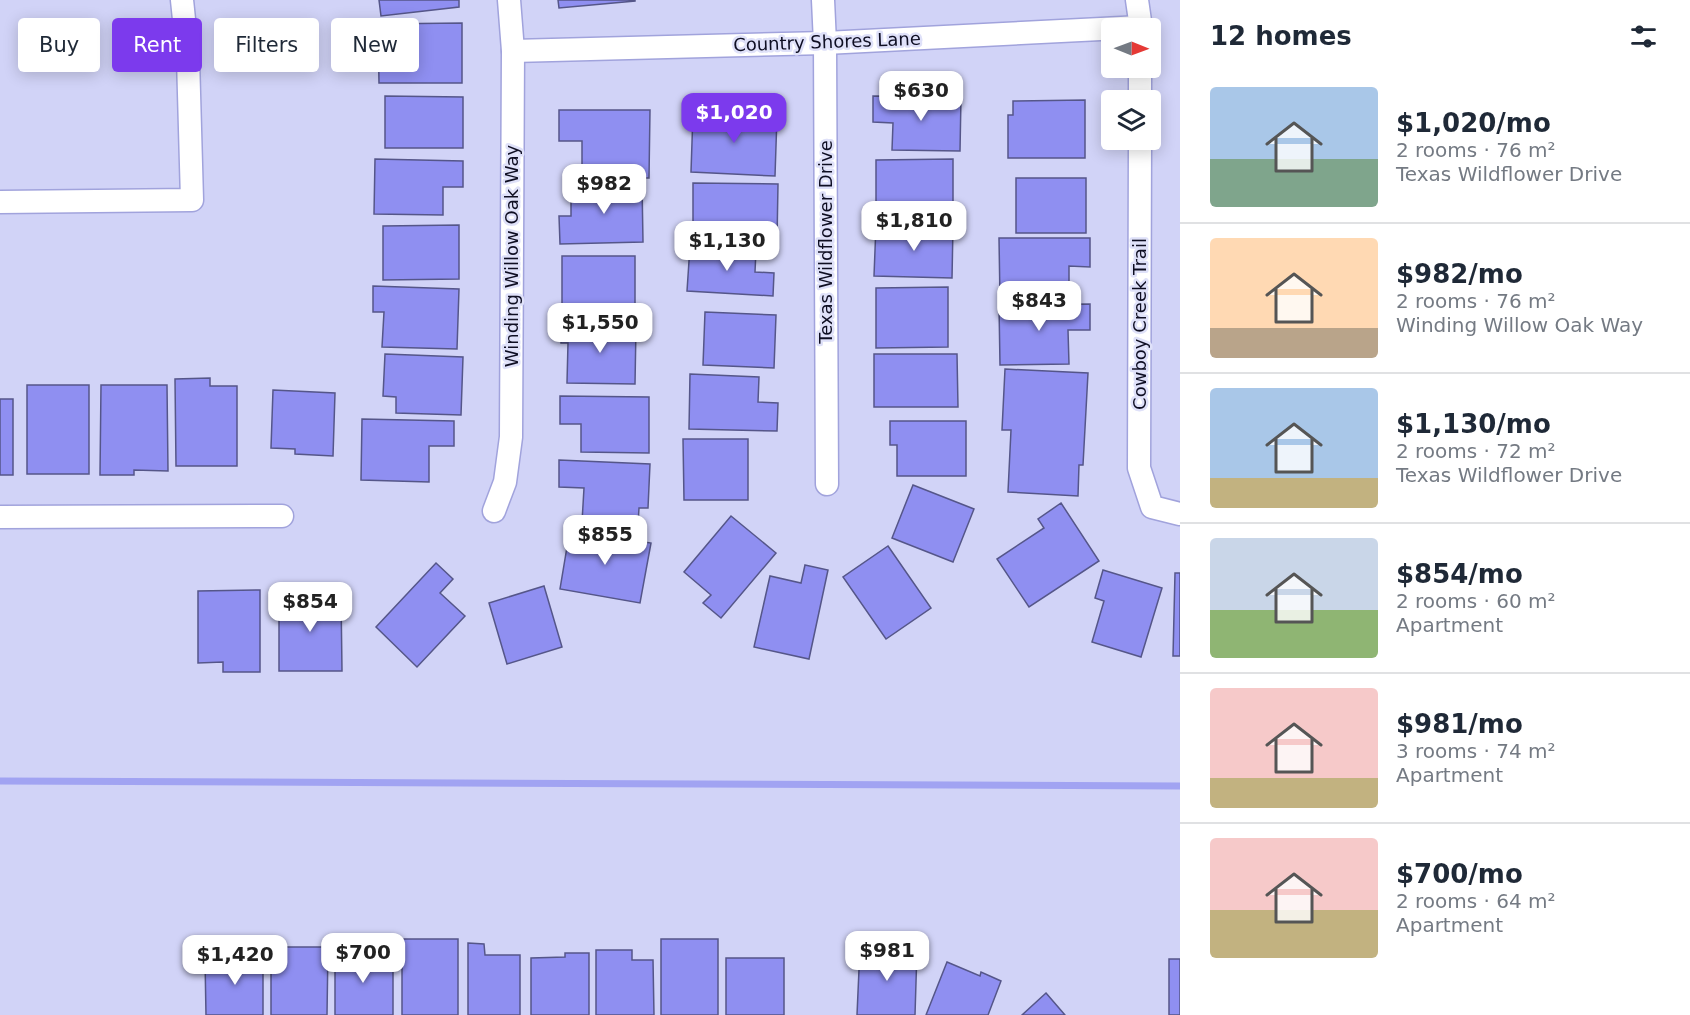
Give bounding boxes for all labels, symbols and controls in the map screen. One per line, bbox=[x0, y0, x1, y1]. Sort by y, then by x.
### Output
chip: Buy bbox=[18, 18, 100, 72]
chip: Rent bbox=[112, 18, 202, 72]
chip: Filters bbox=[214, 18, 319, 72]
chip: New bbox=[331, 18, 419, 72]
north arrow bbox=[1101, 18, 1161, 78]
map controls bbox=[1101, 18, 1161, 150]
icon: filters bbox=[1627, 20, 1660, 53]
text: 12 homes bbox=[1210, 21, 1352, 51]
street label: Country Shores Lane bbox=[733, 28, 921, 55]
pin: $630 bbox=[885, 71, 957, 122]
text: $630 bbox=[893, 78, 949, 102]
button: layers bbox=[1101, 90, 1161, 150]
pin: $1,020 bbox=[685, 93, 783, 144]
text: $1,020 bbox=[695, 100, 773, 124]
text: $1,020/mo bbox=[1396, 108, 1551, 138]
icon: home bbox=[1258, 111, 1330, 183]
text: 2 rooms · 76 m² bbox=[1396, 138, 1556, 162]
street label: Texas Wildflower Drive bbox=[815, 140, 836, 345]
street label: Winding Willow Oak Way bbox=[501, 144, 522, 367]
text: Texas Wildflower Drive bbox=[1396, 162, 1622, 186]
pin: $982 bbox=[568, 164, 640, 215]
text: $982 bbox=[576, 171, 632, 195]
pin: $1,810 bbox=[865, 201, 963, 252]
text: $1,810 bbox=[875, 208, 953, 232]
pin: $1,130 bbox=[678, 221, 776, 272]
text: $1,130 bbox=[688, 228, 766, 252]
street label: Cowboy Creek Trail bbox=[1129, 238, 1150, 410]
text: $982/mo bbox=[1396, 259, 1523, 289]
icon: home bbox=[1258, 262, 1330, 334]
pin: $843 bbox=[1003, 281, 1075, 332]
text: $843 bbox=[1011, 288, 1067, 312]
text: 2 rooms · 76 m² bbox=[1396, 289, 1556, 313]
pin: $1,550 bbox=[551, 303, 649, 354]
text: $1,550 bbox=[561, 310, 639, 334]
text: Winding Willow Oak Way bbox=[1396, 313, 1643, 337]
text: $1,130/mo bbox=[1396, 409, 1551, 439]
icon: home bbox=[1258, 412, 1330, 484]
text: 2 rooms · 72 m² bbox=[1396, 439, 1556, 463]
text: Texas Wildflower Drive bbox=[1396, 463, 1622, 487]
pin: $855 bbox=[569, 515, 641, 566]
text: $855 bbox=[577, 522, 633, 546]
text: $854/mo bbox=[1396, 559, 1523, 589]
icon: home bbox=[1258, 562, 1330, 634]
pin: $854 bbox=[274, 582, 346, 633]
text: $854 bbox=[282, 589, 338, 613]
text: 2 rooms · 60 m² bbox=[1396, 589, 1556, 613]
text: Apartment bbox=[1396, 613, 1503, 637]
text: $981/mo bbox=[1396, 709, 1523, 739]
icon: home bbox=[1258, 712, 1330, 784]
text: 3 rooms · 74 m² bbox=[1396, 739, 1556, 763]
text: Apartment bbox=[1396, 763, 1503, 787]
text: $700/mo bbox=[1396, 859, 1523, 889]
icon: home bbox=[1258, 862, 1330, 934]
text: 2 rooms · 64 m² bbox=[1396, 889, 1556, 913]
text: Apartment bbox=[1396, 913, 1503, 937]
pin: $981 bbox=[851, 931, 923, 982]
pin: $700 bbox=[327, 933, 399, 984]
pin: $1,420 bbox=[186, 935, 284, 986]
text: $981 bbox=[859, 938, 915, 962]
text: $700 bbox=[335, 940, 391, 964]
text: $1,420 bbox=[196, 942, 274, 966]

